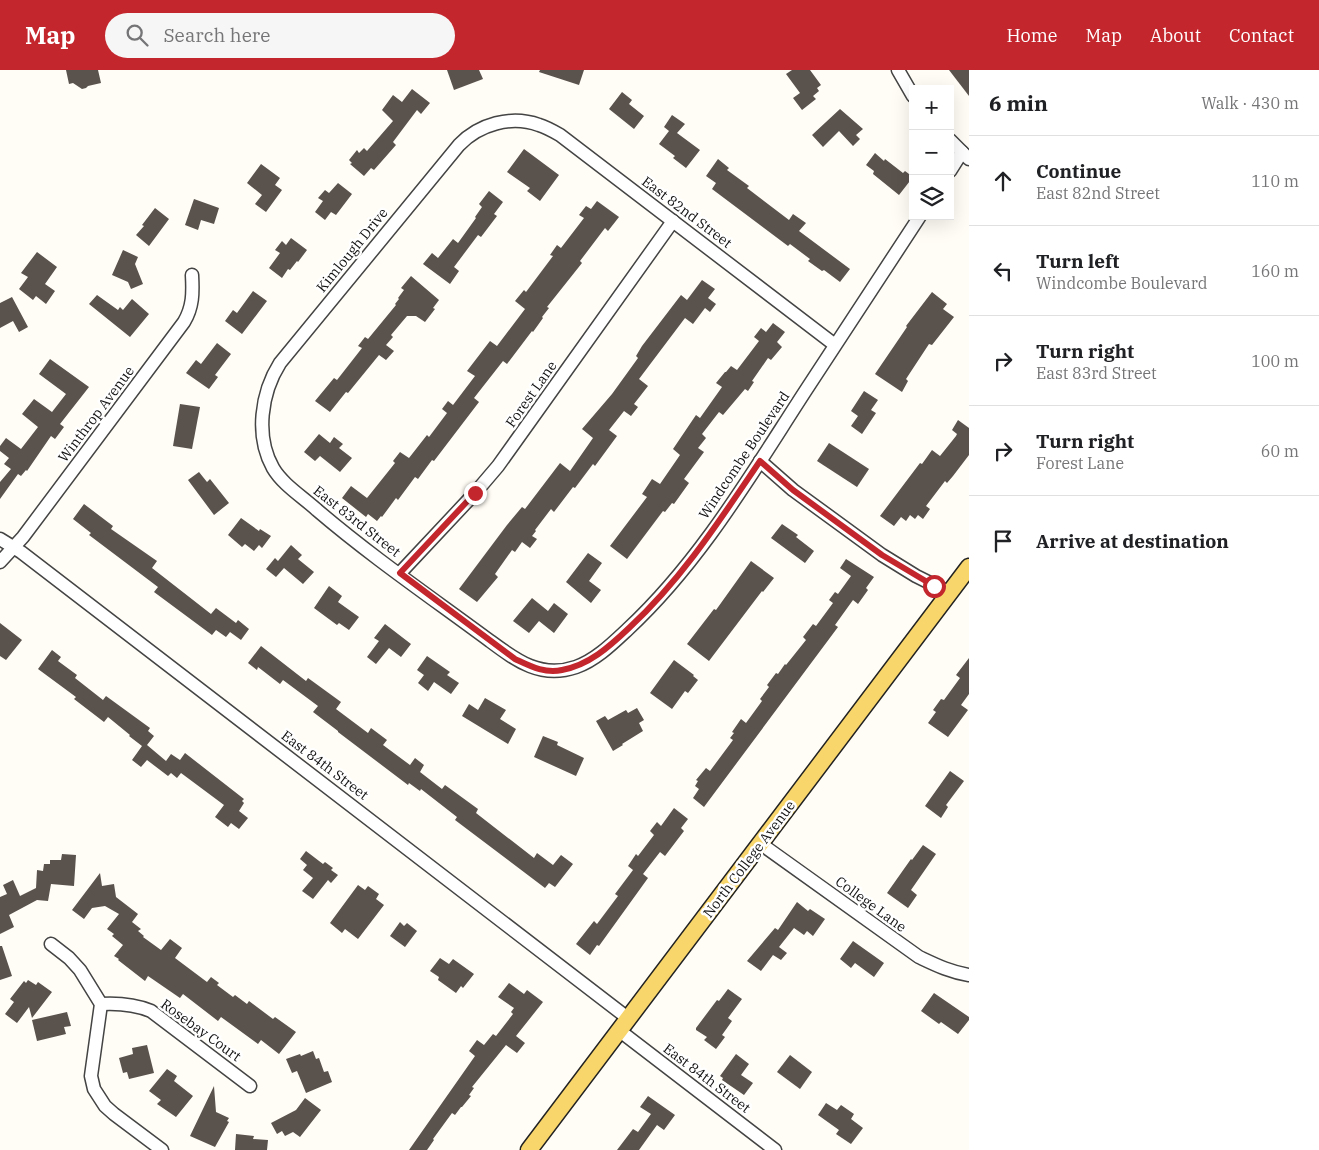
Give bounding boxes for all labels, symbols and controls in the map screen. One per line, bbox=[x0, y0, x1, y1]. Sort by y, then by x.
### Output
search box bbox=[105, 13, 455, 58]
text: Map bbox=[25, 19, 75, 51]
icon: search bbox=[123, 21, 151, 49]
text: Search here bbox=[163, 23, 270, 47]
text: Home bbox=[1006, 24, 1058, 47]
text: Map bbox=[1086, 24, 1122, 47]
text: About bbox=[1150, 24, 1201, 47]
text: Contact bbox=[1229, 24, 1294, 47]
map controls bbox=[909, 85, 954, 220]
button: + bbox=[909, 85, 954, 130]
text: 6 min bbox=[989, 89, 1048, 117]
text: Walk · 430 m bbox=[1201, 93, 1299, 113]
button: − bbox=[909, 130, 954, 175]
text: Continue bbox=[1036, 159, 1121, 183]
icon: ahead bbox=[989, 167, 1017, 195]
text: 110 m bbox=[1251, 171, 1299, 191]
street label: East 82nd Street bbox=[638, 172, 736, 252]
button: layers bbox=[909, 175, 954, 220]
text: East 82nd Street bbox=[1036, 183, 1160, 203]
street label: Kimlough Drive bbox=[312, 204, 392, 296]
text: Turn left bbox=[1036, 249, 1119, 273]
icon: left bbox=[989, 257, 1017, 285]
text: 160 m bbox=[1251, 261, 1299, 281]
text: Windcombe Boulevard bbox=[1036, 273, 1208, 293]
text: Turn right bbox=[1036, 339, 1134, 363]
icon: right bbox=[989, 347, 1017, 375]
text: 100 m bbox=[1251, 351, 1299, 371]
street label: Forest Lane bbox=[502, 357, 560, 431]
street label: Winthrop Avenue bbox=[54, 362, 138, 466]
text: East 83rd Street bbox=[1036, 363, 1157, 383]
street label: Windcombe Boulevard bbox=[695, 387, 794, 522]
text: Turn right bbox=[1036, 429, 1134, 453]
icon: right bbox=[989, 437, 1017, 465]
text: 60 m bbox=[1261, 441, 1299, 461]
text: Forest Lane bbox=[1036, 453, 1124, 473]
street label: East 83rd Street bbox=[310, 481, 404, 561]
route end bbox=[464, 482, 487, 505]
icon: arrive bbox=[989, 527, 1017, 555]
text: Arrive at destination bbox=[1036, 529, 1229, 553]
route start bbox=[923, 575, 946, 598]
street label: East 84th Street bbox=[278, 726, 372, 804]
street label: North College Avenue bbox=[699, 797, 799, 921]
street label: College Lane bbox=[832, 872, 910, 936]
street label: Rosebay Court bbox=[157, 995, 245, 1065]
street label: East 84th Street bbox=[660, 1039, 754, 1117]

